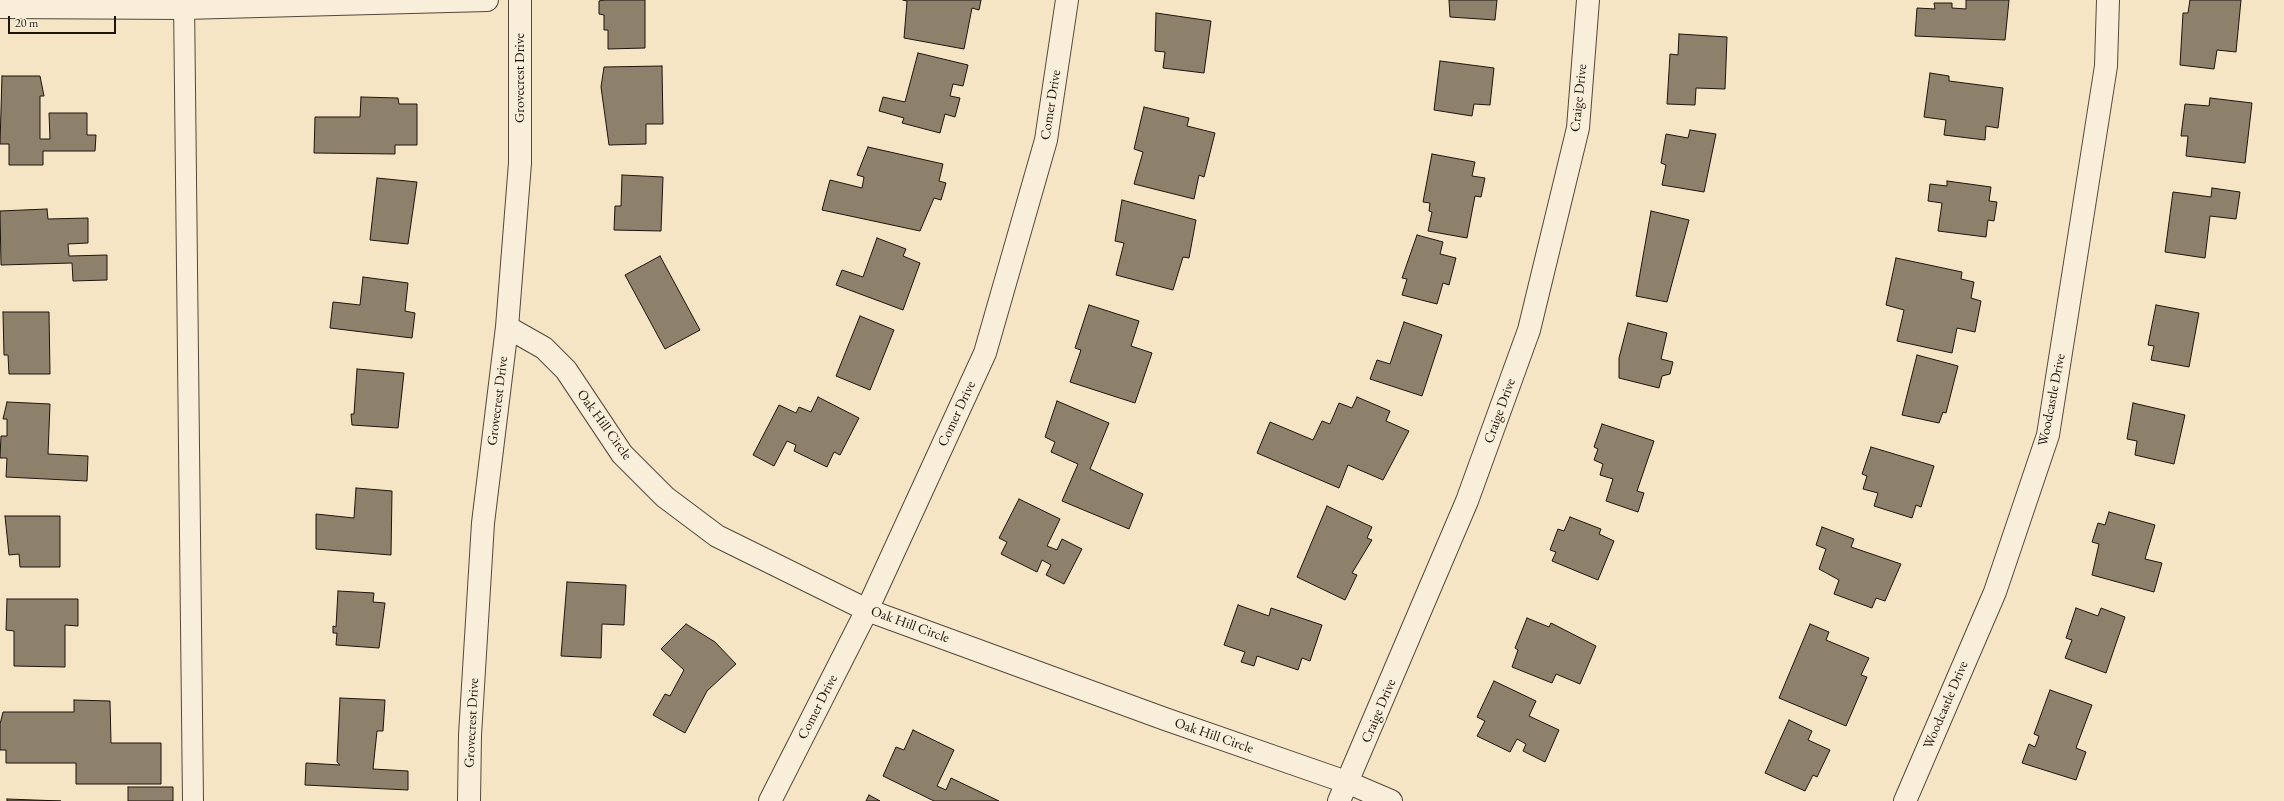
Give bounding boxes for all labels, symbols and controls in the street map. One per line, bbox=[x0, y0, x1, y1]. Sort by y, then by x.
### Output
scale bar bbox=[10, 8, 118, 34]
text: 20 m bbox=[15, 15, 38, 31]
street label: Grovecrest Drive bbox=[512, 33, 528, 123]
street label: Craige Drive bbox=[1567, 63, 1591, 133]
street label: Comer Drive bbox=[1037, 69, 1065, 141]
street label: Woodcastle Drive bbox=[2035, 352, 2069, 448]
street label: Grovecrest Drive bbox=[484, 355, 512, 447]
street label: Craige Drive bbox=[1480, 376, 1520, 446]
street label: Comer Drive bbox=[934, 378, 980, 450]
street label: Oak Hill Circle bbox=[573, 387, 635, 463]
street label: Oak Hill Circle bbox=[868, 603, 952, 647]
street label: Woodcastle Drive bbox=[1920, 659, 1972, 751]
street label: Comer Drive bbox=[794, 672, 842, 742]
street label: Craige Drive bbox=[1358, 676, 1400, 746]
street label: Grovecrest Drive bbox=[461, 678, 483, 768]
street label: Oak Hill Circle bbox=[1172, 715, 1256, 757]

